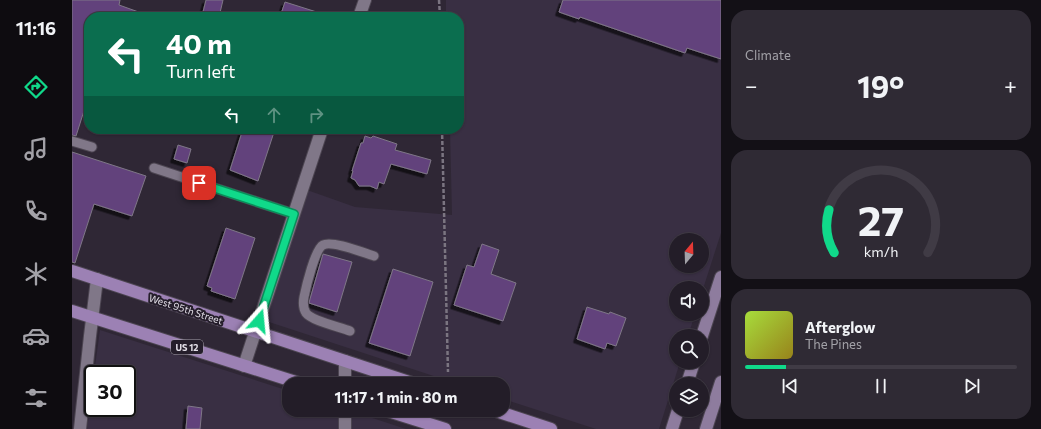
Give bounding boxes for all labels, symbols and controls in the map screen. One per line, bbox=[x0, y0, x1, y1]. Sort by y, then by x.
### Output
text: 11:16 bbox=[16, 17, 56, 39]
text: 40 m bbox=[166, 26, 232, 60]
icon: left bbox=[100, 28, 152, 80]
text: Climate bbox=[745, 47, 791, 63]
text: Turn left bbox=[166, 60, 235, 82]
text: 19° bbox=[857, 67, 904, 104]
text: − bbox=[745, 72, 758, 99]
text: + bbox=[1004, 72, 1017, 99]
icon: directions bbox=[22, 73, 50, 101]
icon: left bbox=[221, 104, 243, 126]
icon: ahead bbox=[263, 104, 285, 126]
icon: right bbox=[305, 104, 327, 126]
icon: music bbox=[22, 135, 50, 163]
pin bbox=[182, 166, 216, 200]
icon: arrive bbox=[188, 172, 210, 194]
text: 27 bbox=[858, 193, 904, 244]
icon: phone bbox=[22, 197, 50, 225]
north arrow bbox=[669, 233, 709, 273]
map controls bbox=[669, 233, 709, 417]
text: km/h bbox=[864, 241, 898, 259]
icon: climate bbox=[22, 260, 50, 288]
button: sound bbox=[669, 281, 709, 321]
street label: West 95th Street bbox=[147, 291, 225, 327]
position arrow bbox=[238, 300, 280, 342]
text: Afterglow bbox=[805, 318, 875, 336]
icon: car bbox=[22, 322, 50, 350]
button: search bbox=[669, 329, 709, 369]
text: The Pines bbox=[805, 336, 862, 352]
road number: US 12 bbox=[171, 340, 203, 354]
speed limit sign: 30 bbox=[84, 365, 136, 417]
icon: previous bbox=[779, 375, 801, 397]
icon: pause bbox=[870, 375, 892, 397]
icon: next bbox=[961, 375, 983, 397]
button: layers bbox=[669, 377, 709, 417]
icon: filters bbox=[22, 384, 50, 412]
text: 11:17 · 1 min · 80 m bbox=[335, 388, 457, 406]

